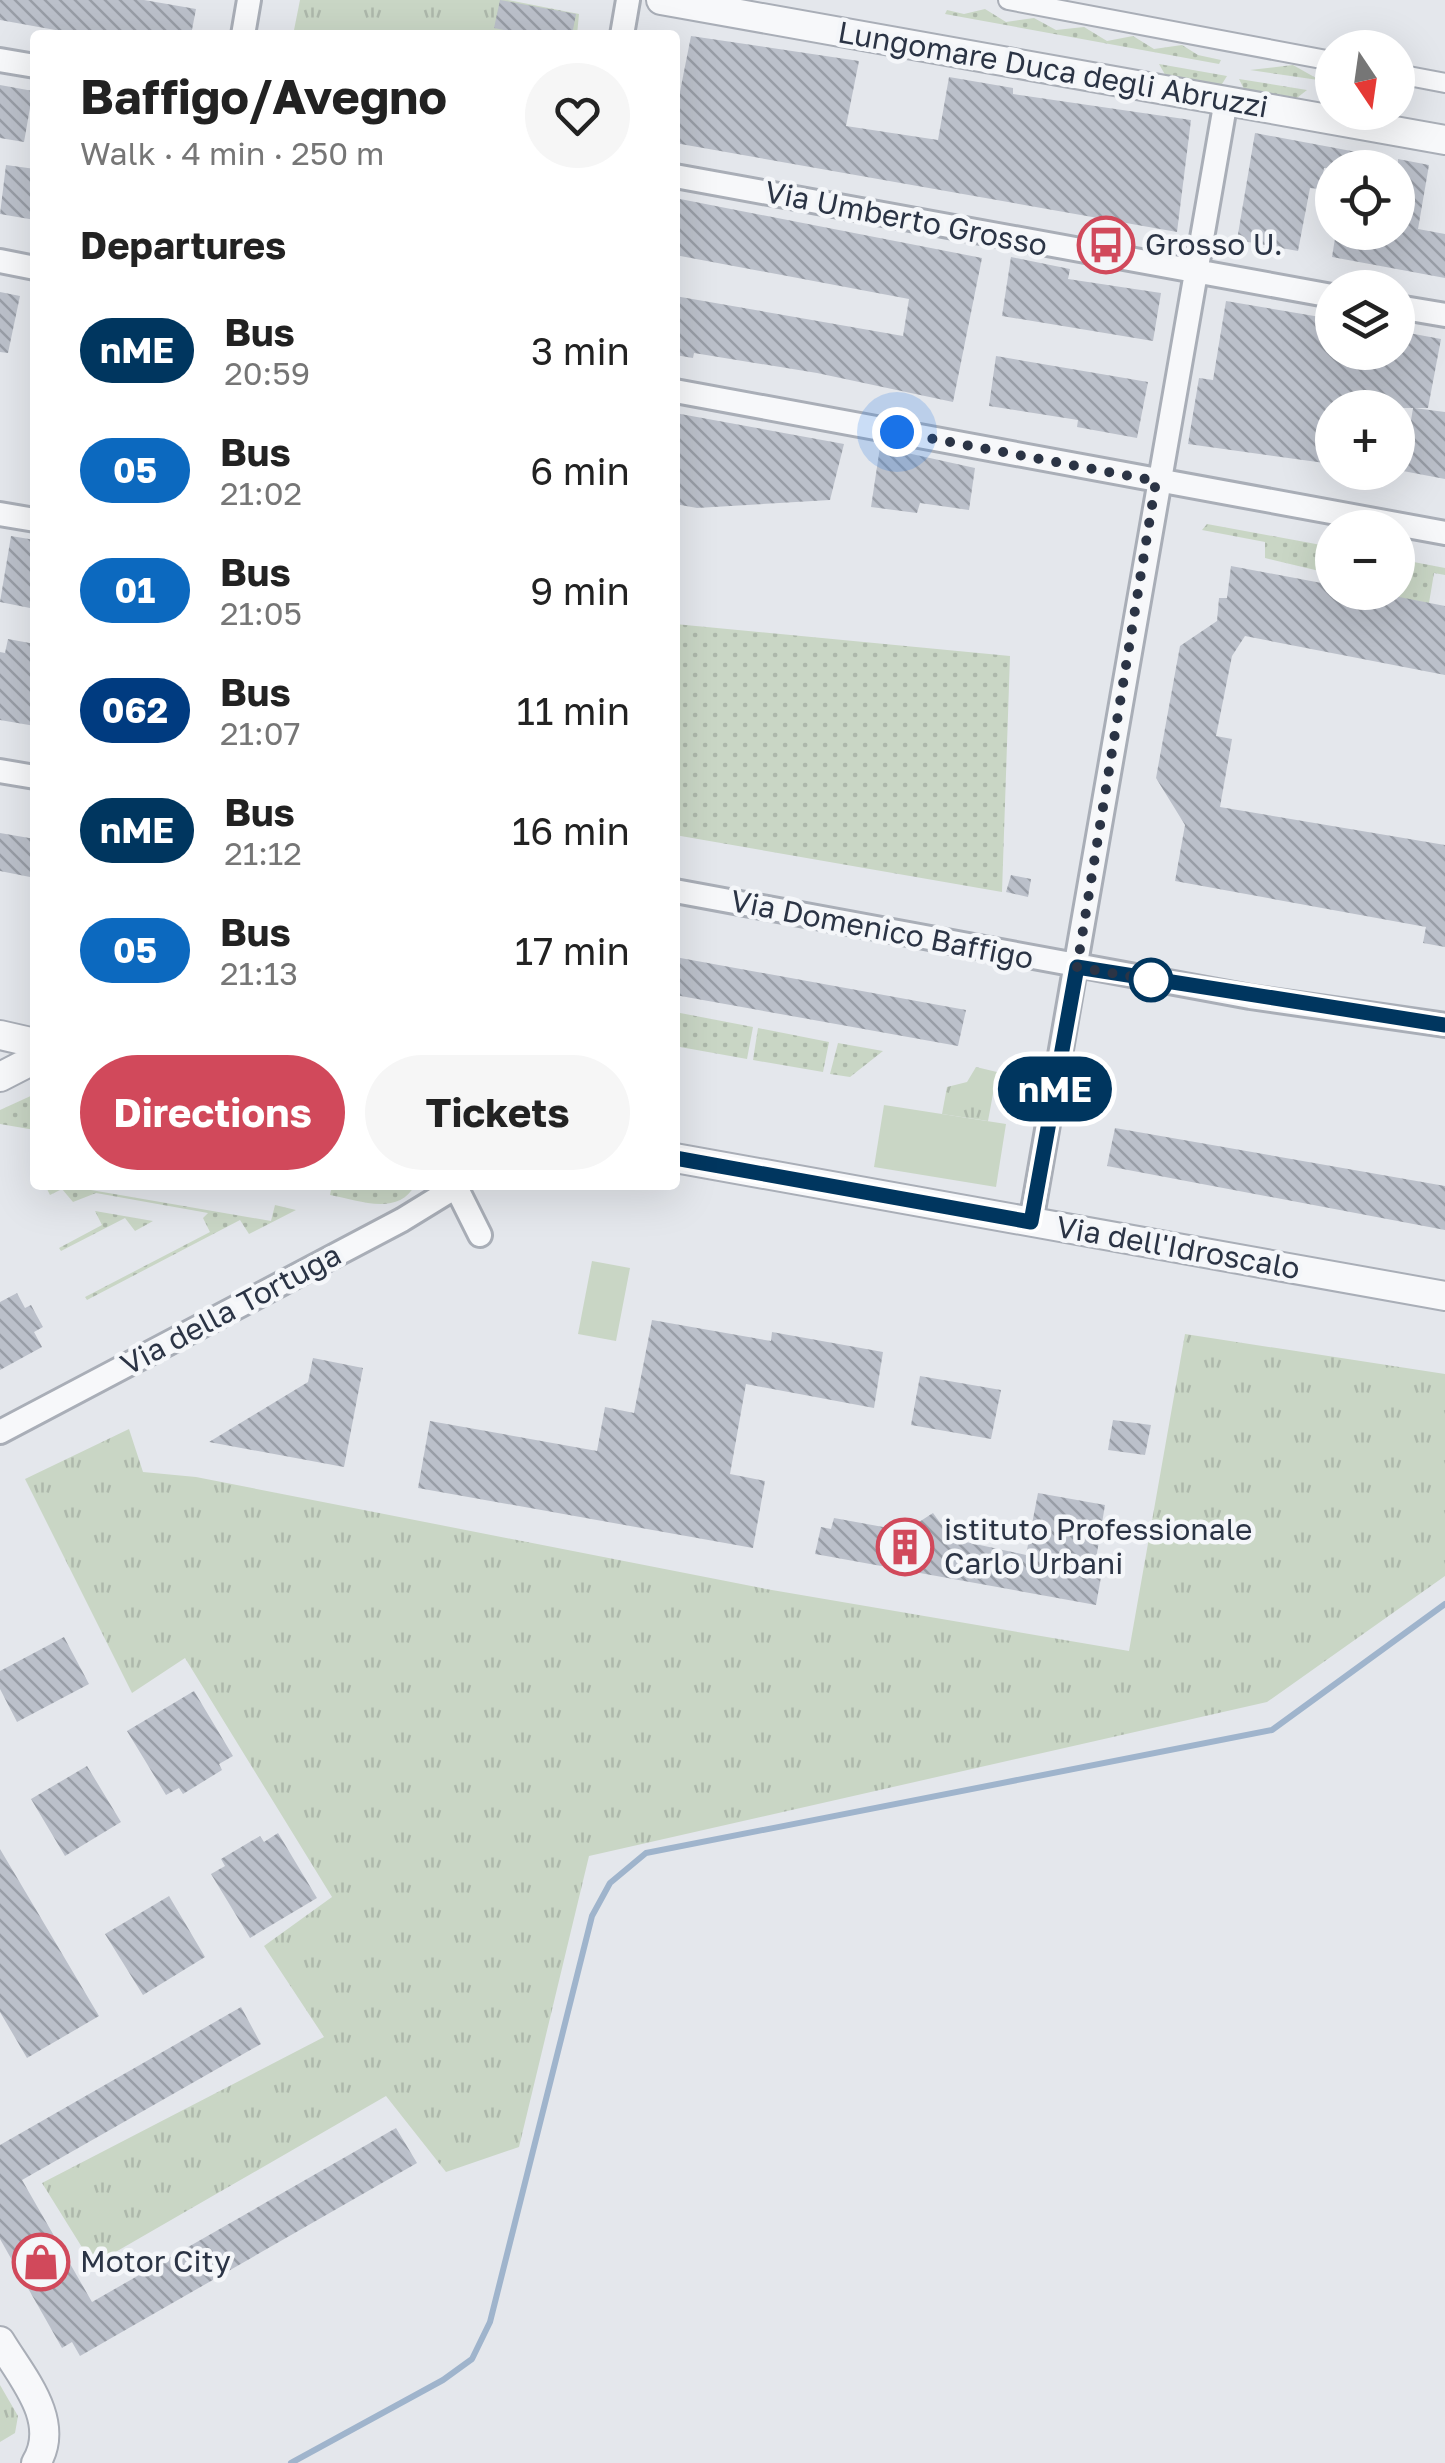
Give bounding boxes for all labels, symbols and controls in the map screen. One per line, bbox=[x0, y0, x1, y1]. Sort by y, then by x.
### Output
street label: Lungomare Duca degli Abruzzi bbox=[835, 13, 1271, 125]
north arrow bbox=[1315, 30, 1415, 130]
map controls bbox=[1315, 30, 1415, 610]
button: heart bbox=[525, 63, 630, 168]
text: Baffigo/Avegno bbox=[80, 67, 447, 125]
text: Walk · 4 min · 250 m bbox=[80, 134, 384, 172]
button: locate bbox=[1315, 150, 1415, 250]
street label: Via Umberto Grosso bbox=[762, 173, 1051, 263]
bus stop icon: Grosso U. bbox=[1076, 215, 1136, 275]
text: Departures bbox=[80, 222, 286, 267]
place label: Grosso U. bbox=[1145, 226, 1283, 262]
button: layers bbox=[1315, 270, 1415, 370]
text: Bus bbox=[224, 309, 295, 354]
text: 3 min bbox=[531, 328, 630, 373]
text: nME bbox=[100, 329, 174, 371]
text: 20:59 bbox=[224, 354, 310, 392]
button: + bbox=[1315, 390, 1415, 490]
your location bbox=[872, 407, 922, 457]
text: Bus bbox=[220, 429, 291, 474]
text: 6 min bbox=[530, 448, 630, 493]
text: 05 bbox=[113, 449, 157, 491]
text: 21:02 bbox=[220, 474, 302, 512]
button: − bbox=[1315, 510, 1415, 610]
text: Bus bbox=[220, 549, 291, 594]
text: 9 min bbox=[530, 568, 630, 613]
text: 01 bbox=[115, 569, 155, 611]
text: 21:05 bbox=[220, 594, 302, 632]
text: Bus bbox=[220, 669, 291, 714]
text: 11 min bbox=[516, 688, 630, 733]
text: 062 bbox=[102, 689, 168, 731]
text: 21:07 bbox=[220, 714, 300, 752]
text: Bus bbox=[224, 789, 295, 834]
text: 16 min bbox=[512, 808, 630, 853]
text: nME bbox=[100, 809, 174, 851]
text: 21:12 bbox=[224, 834, 302, 872]
street label: Via Domenico Baffigo bbox=[728, 882, 1037, 976]
text: Bus bbox=[220, 909, 291, 954]
text: 17 min bbox=[515, 928, 630, 973]
text: 05 bbox=[113, 929, 157, 971]
text: 21:13 bbox=[220, 954, 298, 992]
unlabelled marker bbox=[1130, 959, 1172, 1001]
button: Directions bbox=[80, 1055, 345, 1170]
button: Tickets bbox=[365, 1055, 630, 1170]
line badge: nME bbox=[998, 1056, 1112, 1122]
text: nME bbox=[1018, 1068, 1092, 1110]
street label: Via dell'Idroscalo bbox=[1054, 1208, 1303, 1286]
street label: Via della Tortuga bbox=[114, 1236, 347, 1382]
place label: istituto Professionale Carlo Urbani bbox=[944, 1511, 1252, 1581]
building icon: istituto Professionale Carlo Urbani bbox=[875, 1517, 935, 1577]
shop icon: Motor City bbox=[11, 2232, 71, 2292]
place label: Motor City bbox=[80, 2243, 231, 2279]

